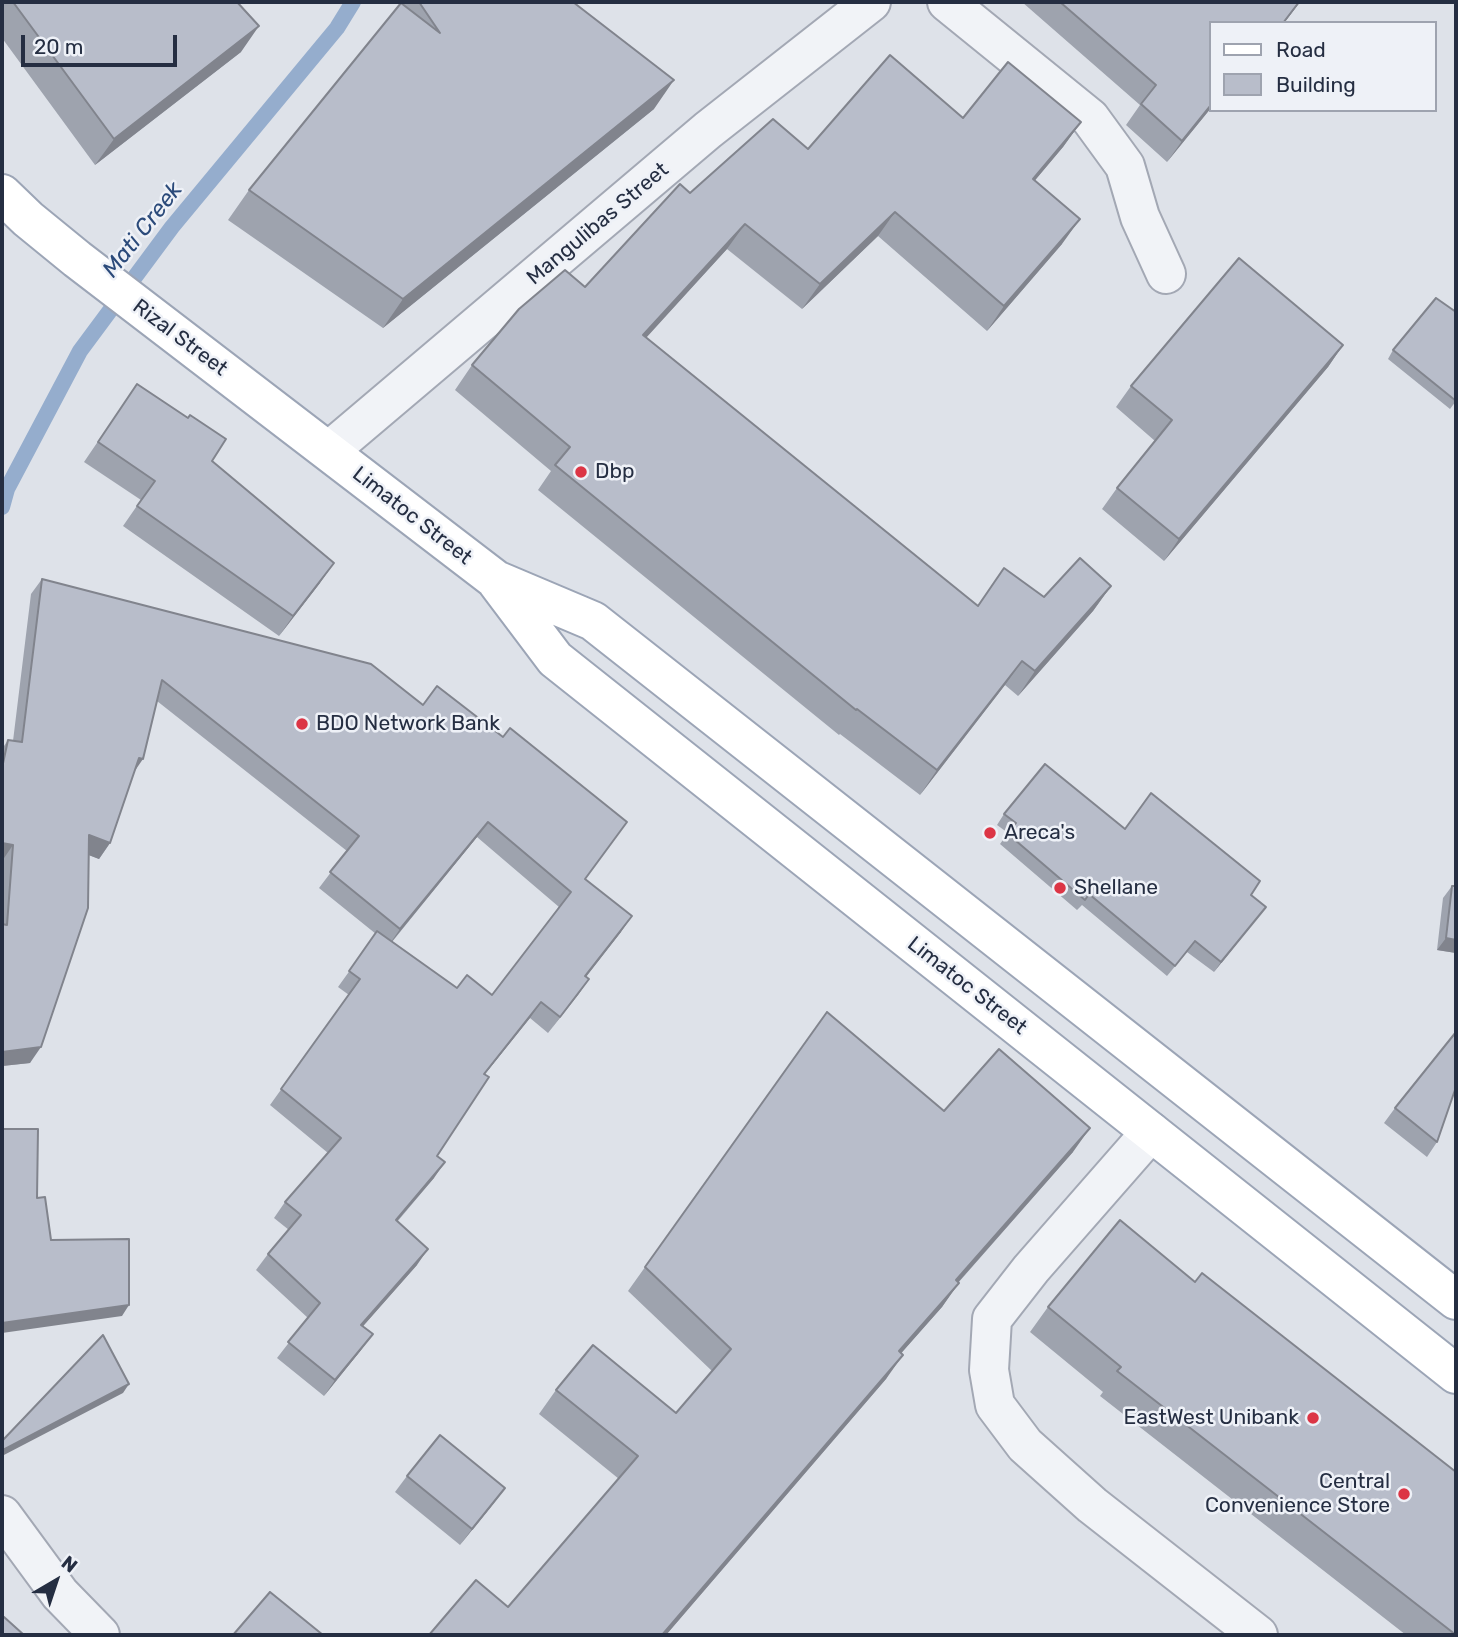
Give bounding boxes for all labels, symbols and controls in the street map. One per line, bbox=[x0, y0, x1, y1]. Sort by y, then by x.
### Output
scale bar bbox=[24, 21, 180, 65]
legend bbox=[1210, 21, 1437, 112]
text: 20 m bbox=[34, 34, 83, 59]
text: Road bbox=[1276, 37, 1326, 62]
text: Building bbox=[1276, 72, 1356, 97]
street label: Mangulibas Street bbox=[522, 157, 674, 291]
water label: Mati Creek bbox=[97, 177, 189, 283]
street label: Rizal Street bbox=[128, 294, 232, 382]
place label: Dbp bbox=[595, 459, 634, 485]
street label: Limatoc Street bbox=[347, 462, 477, 570]
marker: Dbp bbox=[573, 464, 589, 480]
place label: BDO Network Bank bbox=[316, 711, 500, 737]
marker: BDO Network Bank bbox=[294, 716, 310, 732]
place label: Areca's bbox=[1004, 820, 1075, 846]
marker: Areca's bbox=[982, 825, 998, 841]
place label: Shellane bbox=[1074, 875, 1158, 901]
marker: Shellane bbox=[1052, 880, 1068, 896]
street label: Limatoc Street bbox=[902, 932, 1032, 1040]
place label: EastWest Unibank bbox=[1123, 1405, 1299, 1431]
marker: EastWest Unibank bbox=[1305, 1410, 1321, 1426]
place label: Central Convenience Store bbox=[1205, 1469, 1390, 1519]
marker: Central Convenience Store bbox=[1396, 1486, 1412, 1502]
north arrow bbox=[21, 1546, 91, 1616]
text: N bbox=[57, 1551, 82, 1578]

